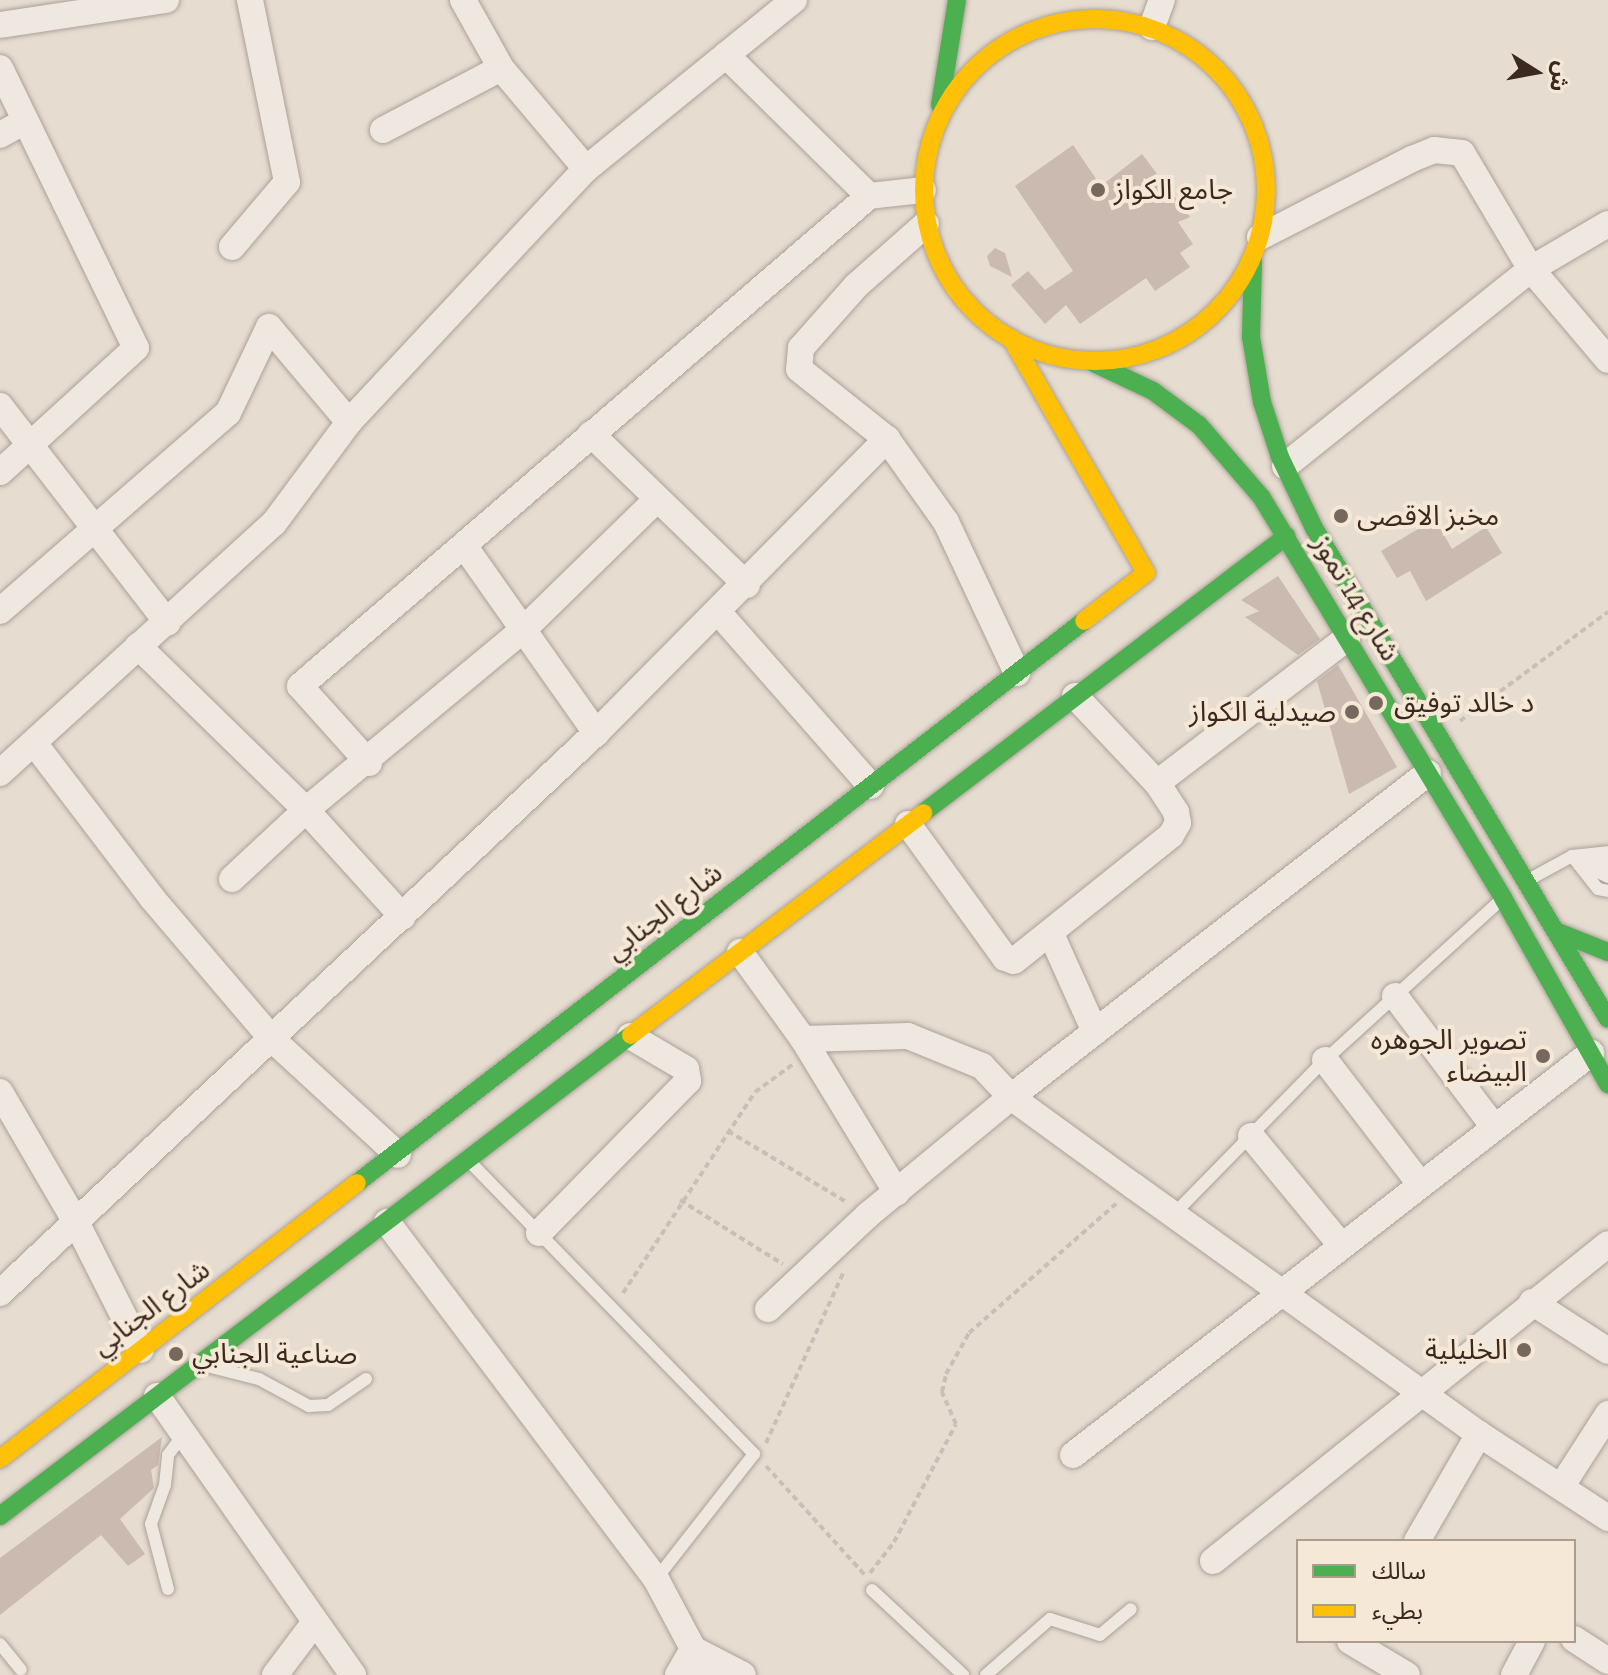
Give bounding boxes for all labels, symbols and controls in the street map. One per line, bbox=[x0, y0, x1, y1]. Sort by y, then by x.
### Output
north arrow bbox=[1496, 32, 1576, 112]
text: ش bbox=[1544, 59, 1576, 94]
place label: جامع الكواز bbox=[1114, 173, 1233, 207]
marker: جامع الكواز bbox=[1089, 181, 1107, 199]
place label: مخبز الاقصى bbox=[1357, 499, 1499, 533]
marker: مخبز الاقصى bbox=[1332, 507, 1350, 525]
street label: شارع 14 تموز bbox=[1305, 529, 1407, 667]
place label: د خالد توفيق bbox=[1394, 686, 1534, 720]
marker: د خالد توفيق bbox=[1365, 692, 1387, 714]
place label: صيدلية الكواز bbox=[1189, 695, 1336, 729]
marker: صيدلية الكواز bbox=[1343, 703, 1361, 721]
street label: شارع الجنابي bbox=[599, 856, 729, 968]
place label: تصوير الجوهره البيضاء bbox=[1371, 1023, 1527, 1089]
marker: تصوير الجوهره البيضاء bbox=[1534, 1047, 1552, 1065]
street label: شارع الجنابي bbox=[86, 1253, 216, 1363]
place label: الخليلية bbox=[1425, 1333, 1508, 1367]
place label: صناعية الجنابي bbox=[192, 1337, 357, 1371]
marker: الخليلية bbox=[1515, 1341, 1533, 1359]
marker: صناعية الجنابي bbox=[167, 1345, 185, 1363]
legend bbox=[1296, 1539, 1576, 1643]
text: سالك bbox=[1372, 1556, 1426, 1585]
text: بطيء bbox=[1372, 1596, 1423, 1625]

